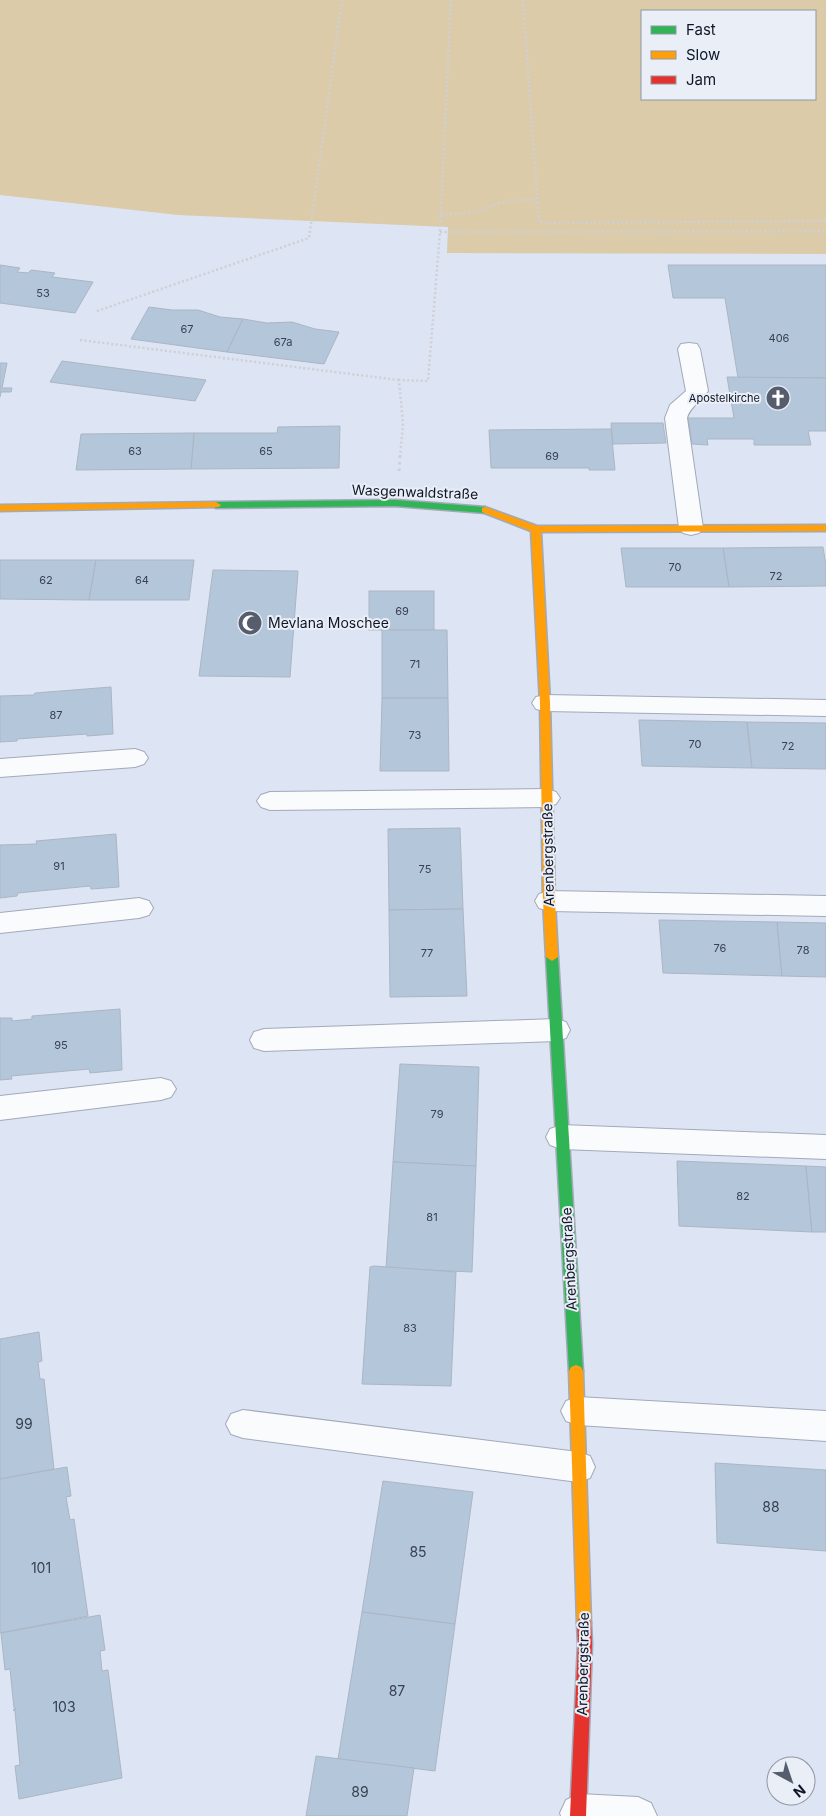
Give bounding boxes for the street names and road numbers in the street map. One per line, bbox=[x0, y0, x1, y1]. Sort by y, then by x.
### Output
street label: Wasgenwaldstraße bbox=[351, 481, 479, 502]
street label: Arenbergstraße bbox=[538, 803, 557, 907]
street label: Arenbergstraße bbox=[557, 1207, 580, 1311]
street label: Arenbergstraße bbox=[573, 1612, 592, 1716]

